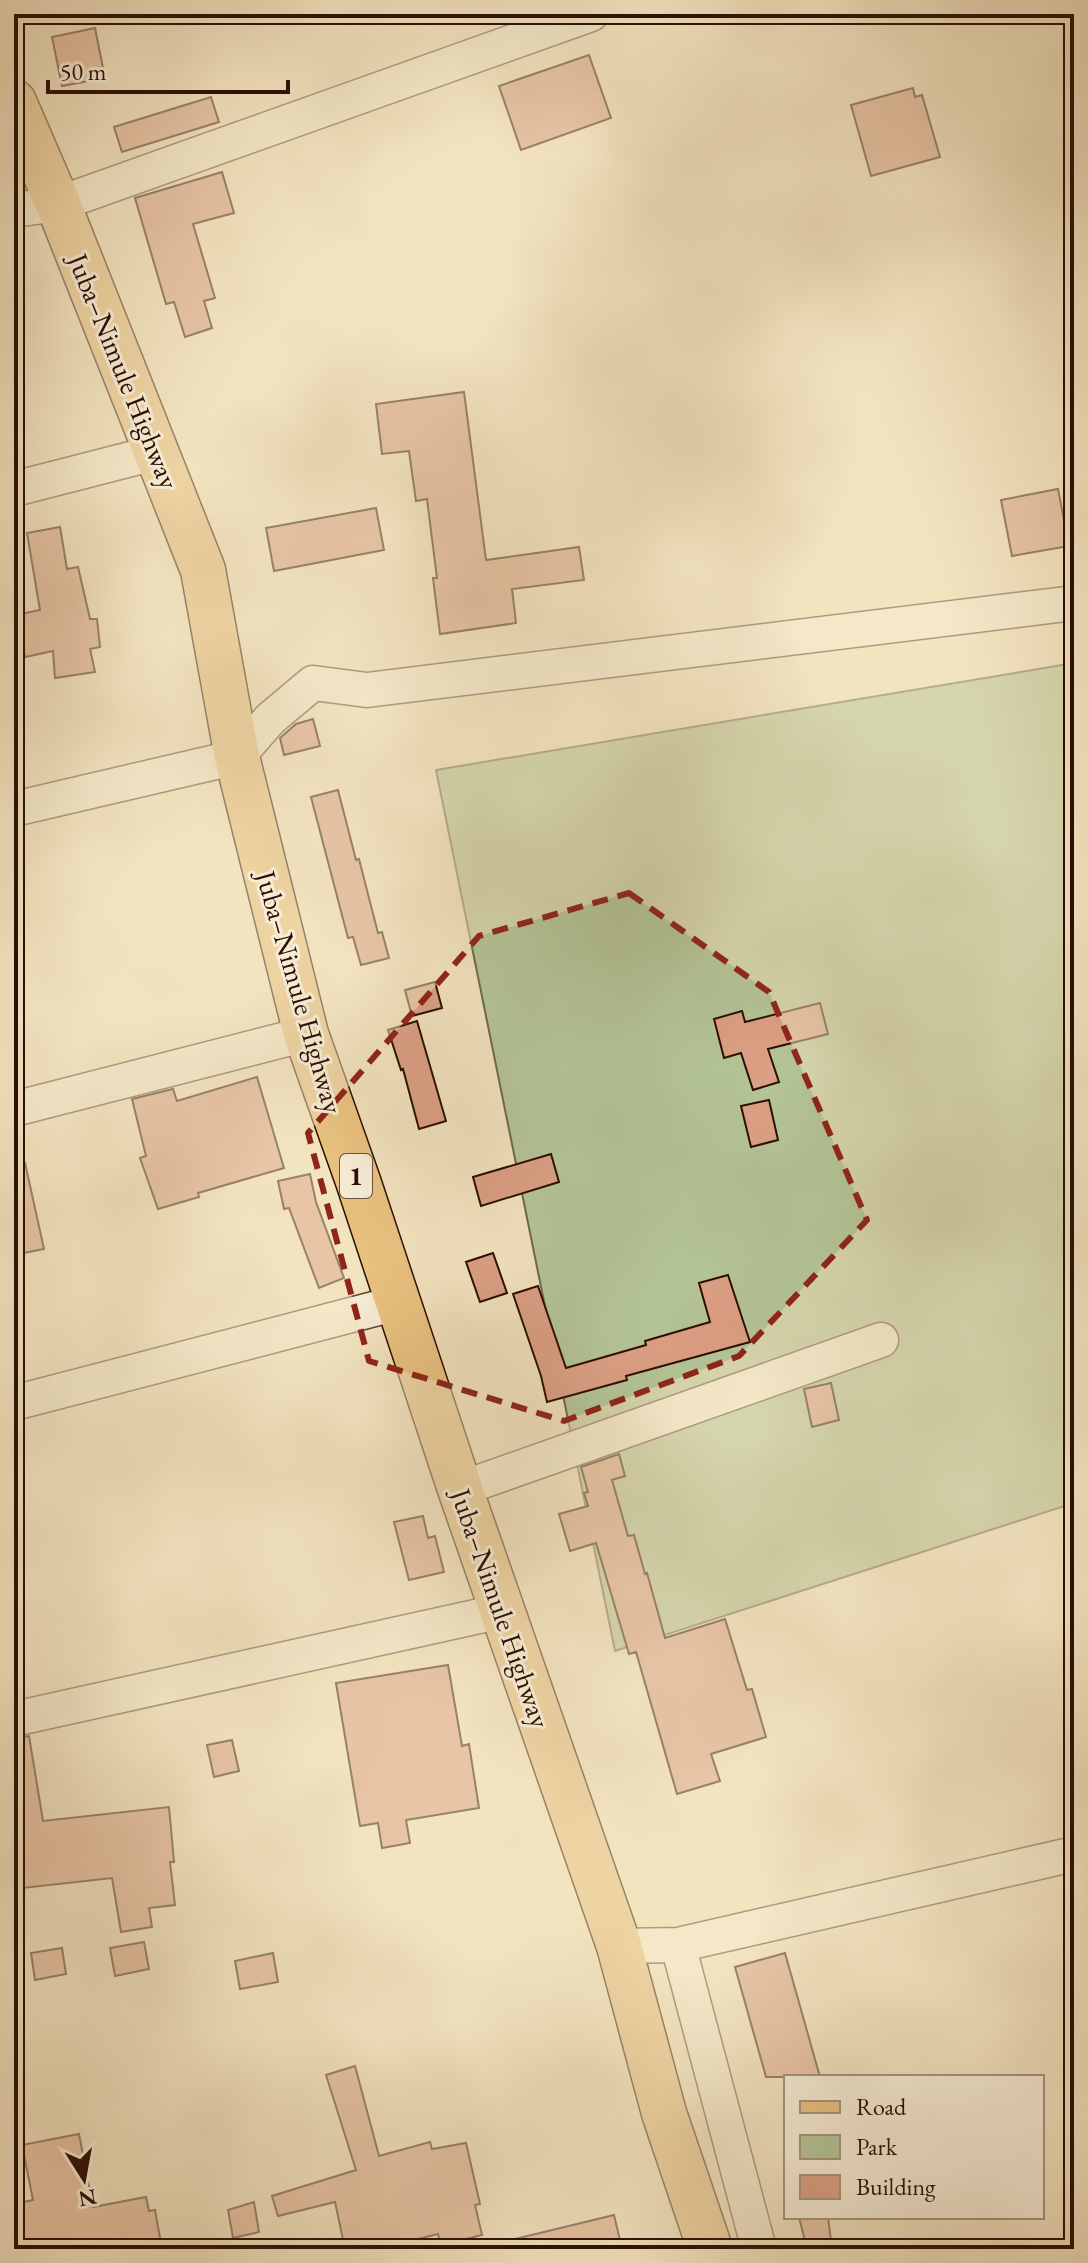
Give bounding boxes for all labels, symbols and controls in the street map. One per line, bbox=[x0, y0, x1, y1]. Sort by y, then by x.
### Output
scale bar bbox=[48, 44, 288, 94]
text: 50 m bbox=[60, 56, 107, 87]
street label: Juba–Nimule Highway bbox=[60, 246, 188, 495]
street label: Juba–Nimule Highway bbox=[248, 865, 352, 1118]
road number: 1 bbox=[340, 1154, 372, 1198]
street label: Juba–Nimule Highway bbox=[442, 1482, 559, 1733]
legend bbox=[784, 2075, 1044, 2219]
text: Road bbox=[856, 2091, 907, 2122]
text: Park bbox=[856, 2131, 898, 2162]
north arrow bbox=[44, 2139, 124, 2219]
text: Building bbox=[856, 2171, 936, 2202]
text: N bbox=[76, 2182, 99, 2214]

